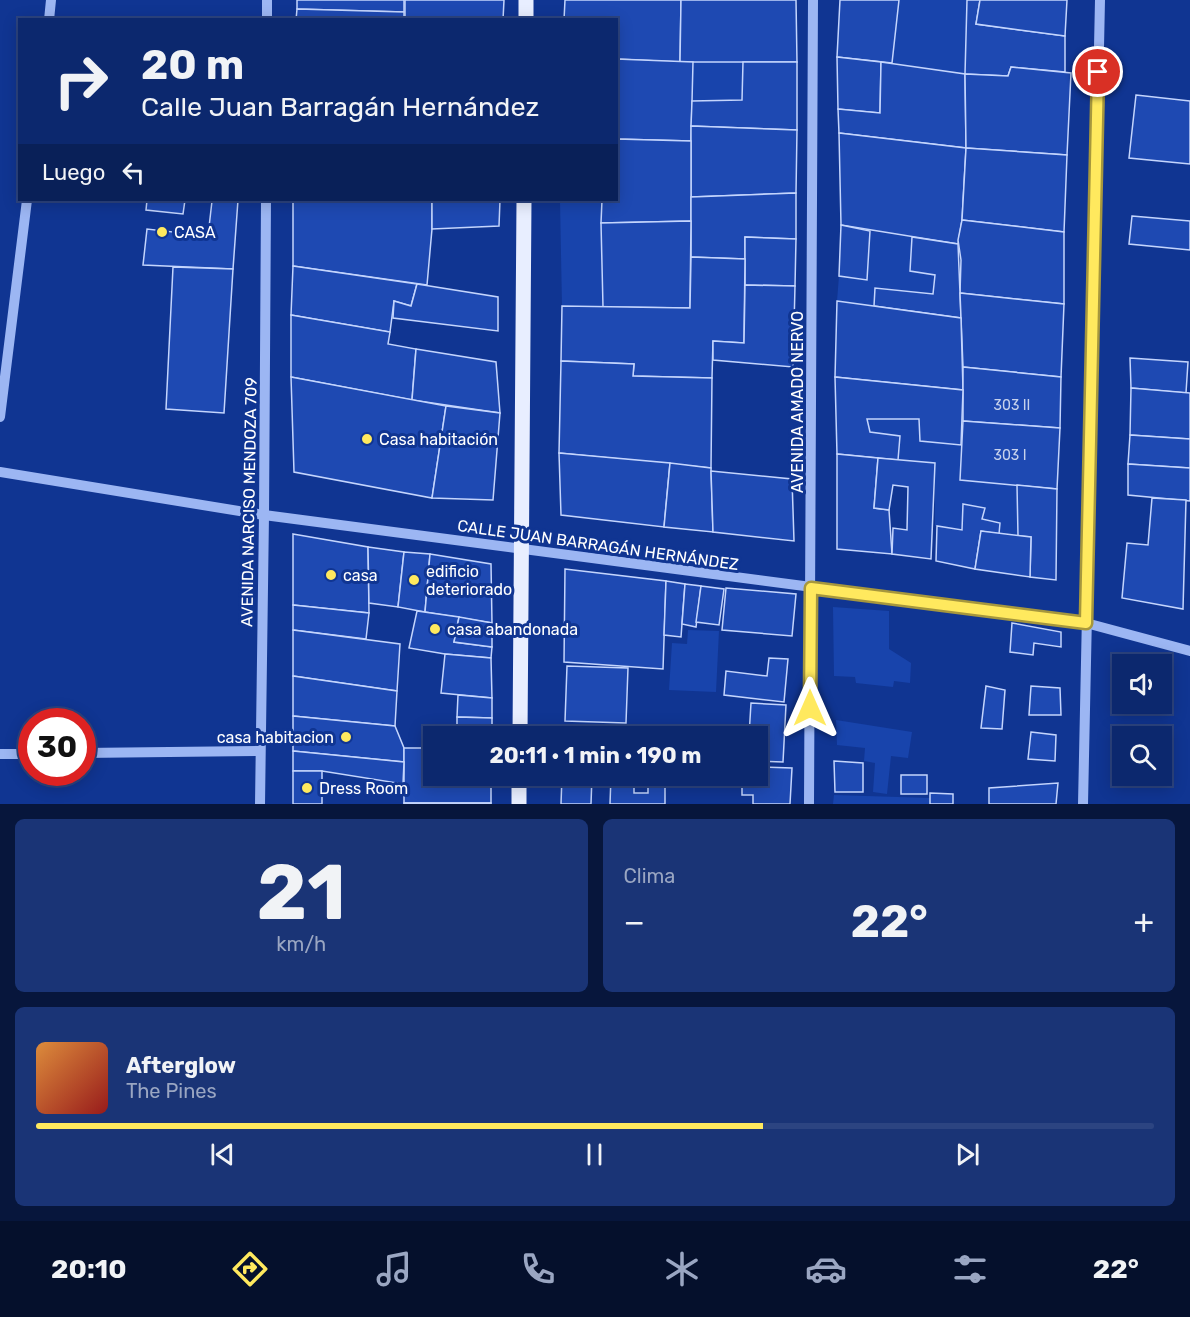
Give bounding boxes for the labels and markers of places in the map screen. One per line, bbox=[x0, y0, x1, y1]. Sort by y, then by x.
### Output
pin bbox=[1072, 46, 1123, 97]
place label: CASA bbox=[174, 223, 216, 242]
marker: CASA bbox=[155, 225, 169, 239]
place label: Casa habitación bbox=[379, 430, 498, 449]
marker: Casa habitación bbox=[360, 432, 374, 446]
place label: edificio deteriorado bbox=[426, 562, 512, 599]
place label: casa bbox=[343, 566, 378, 585]
marker: casa bbox=[324, 568, 338, 582]
marker: edificio deteriorado bbox=[407, 573, 421, 587]
place label: casa abandonada bbox=[447, 620, 578, 639]
marker: casa abandonada bbox=[428, 622, 442, 636]
place label: casa habitacion bbox=[217, 728, 334, 747]
marker: casa habitacion bbox=[339, 730, 353, 744]
place label: Dress Room bbox=[319, 779, 408, 798]
marker: Dress Room bbox=[300, 781, 314, 795]

